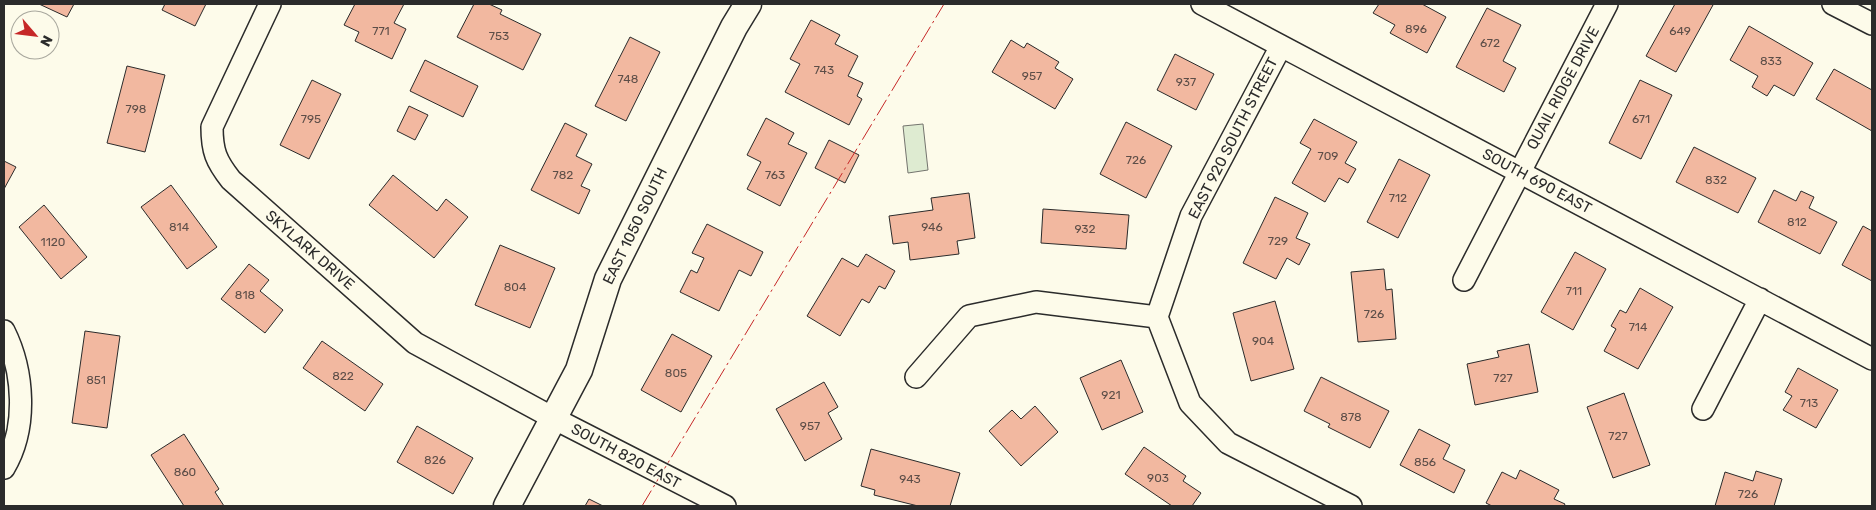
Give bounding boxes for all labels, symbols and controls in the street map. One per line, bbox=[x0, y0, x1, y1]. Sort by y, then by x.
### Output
north arrow bbox=[10, 10, 60, 60]
house number: 896 bbox=[1405, 22, 1427, 36]
street label: QUAIL RIDGE DRIVE bbox=[1523, 23, 1603, 153]
house number: 771 bbox=[372, 24, 390, 38]
house number: 649 bbox=[1669, 24, 1691, 38]
house number: 753 bbox=[489, 29, 509, 43]
text: N bbox=[36, 32, 56, 49]
house number: 672 bbox=[1480, 36, 1500, 50]
street label: EAST 920 SOUTH STREET bbox=[1184, 54, 1282, 222]
house number: 833 bbox=[1760, 54, 1782, 68]
house number: 743 bbox=[814, 63, 834, 77]
house number: 957 bbox=[1022, 69, 1042, 83]
house number: 748 bbox=[618, 72, 638, 86]
house number: 937 bbox=[1176, 75, 1196, 89]
house number: 798 bbox=[126, 102, 146, 116]
house number: 795 bbox=[301, 112, 321, 126]
house number: 671 bbox=[1632, 112, 1650, 126]
street label: SOUTH 690 EAST bbox=[1479, 145, 1595, 218]
house number: 709 bbox=[1318, 149, 1338, 163]
house number: 726 bbox=[1126, 153, 1146, 167]
street label: EAST 1050 SOUTH bbox=[599, 165, 671, 287]
house number: 782 bbox=[553, 168, 573, 182]
house number: 763 bbox=[765, 168, 785, 182]
house number: 832 bbox=[1705, 173, 1727, 187]
house number: 712 bbox=[1389, 191, 1407, 205]
street label: SKYLARK DRIVE bbox=[262, 206, 358, 294]
house number: 812 bbox=[1787, 215, 1807, 229]
house number: 814 bbox=[169, 220, 190, 234]
house number: 946 bbox=[921, 220, 943, 234]
house number: 932 bbox=[1074, 222, 1096, 236]
house number: 729 bbox=[1268, 234, 1288, 248]
house number: 1120 bbox=[41, 235, 65, 249]
house number: 804 bbox=[504, 280, 527, 294]
house number: 711 bbox=[1566, 284, 1582, 298]
house number: 818 bbox=[235, 288, 255, 302]
house number: 726 bbox=[1364, 307, 1384, 321]
house number: 714 bbox=[1629, 320, 1648, 334]
house number: 904 bbox=[1252, 334, 1275, 348]
house number: 805 bbox=[665, 366, 687, 380]
house number: 822 bbox=[332, 369, 354, 383]
house number: 727 bbox=[1493, 371, 1513, 385]
house number: 851 bbox=[86, 373, 106, 387]
house number: 921 bbox=[1101, 388, 1121, 402]
house number: 713 bbox=[1800, 396, 1818, 410]
house number: 878 bbox=[1340, 410, 1362, 424]
house number: 957 bbox=[800, 419, 820, 433]
street label: SOUTH 820 EAST bbox=[568, 420, 684, 493]
house number: 727 bbox=[1608, 429, 1628, 443]
house number: 826 bbox=[424, 453, 446, 467]
house number: 856 bbox=[1414, 455, 1436, 469]
house number: 860 bbox=[174, 465, 196, 479]
house number: 903 bbox=[1147, 471, 1169, 485]
house number: 943 bbox=[899, 472, 921, 486]
house number: 726 bbox=[1738, 487, 1758, 501]

